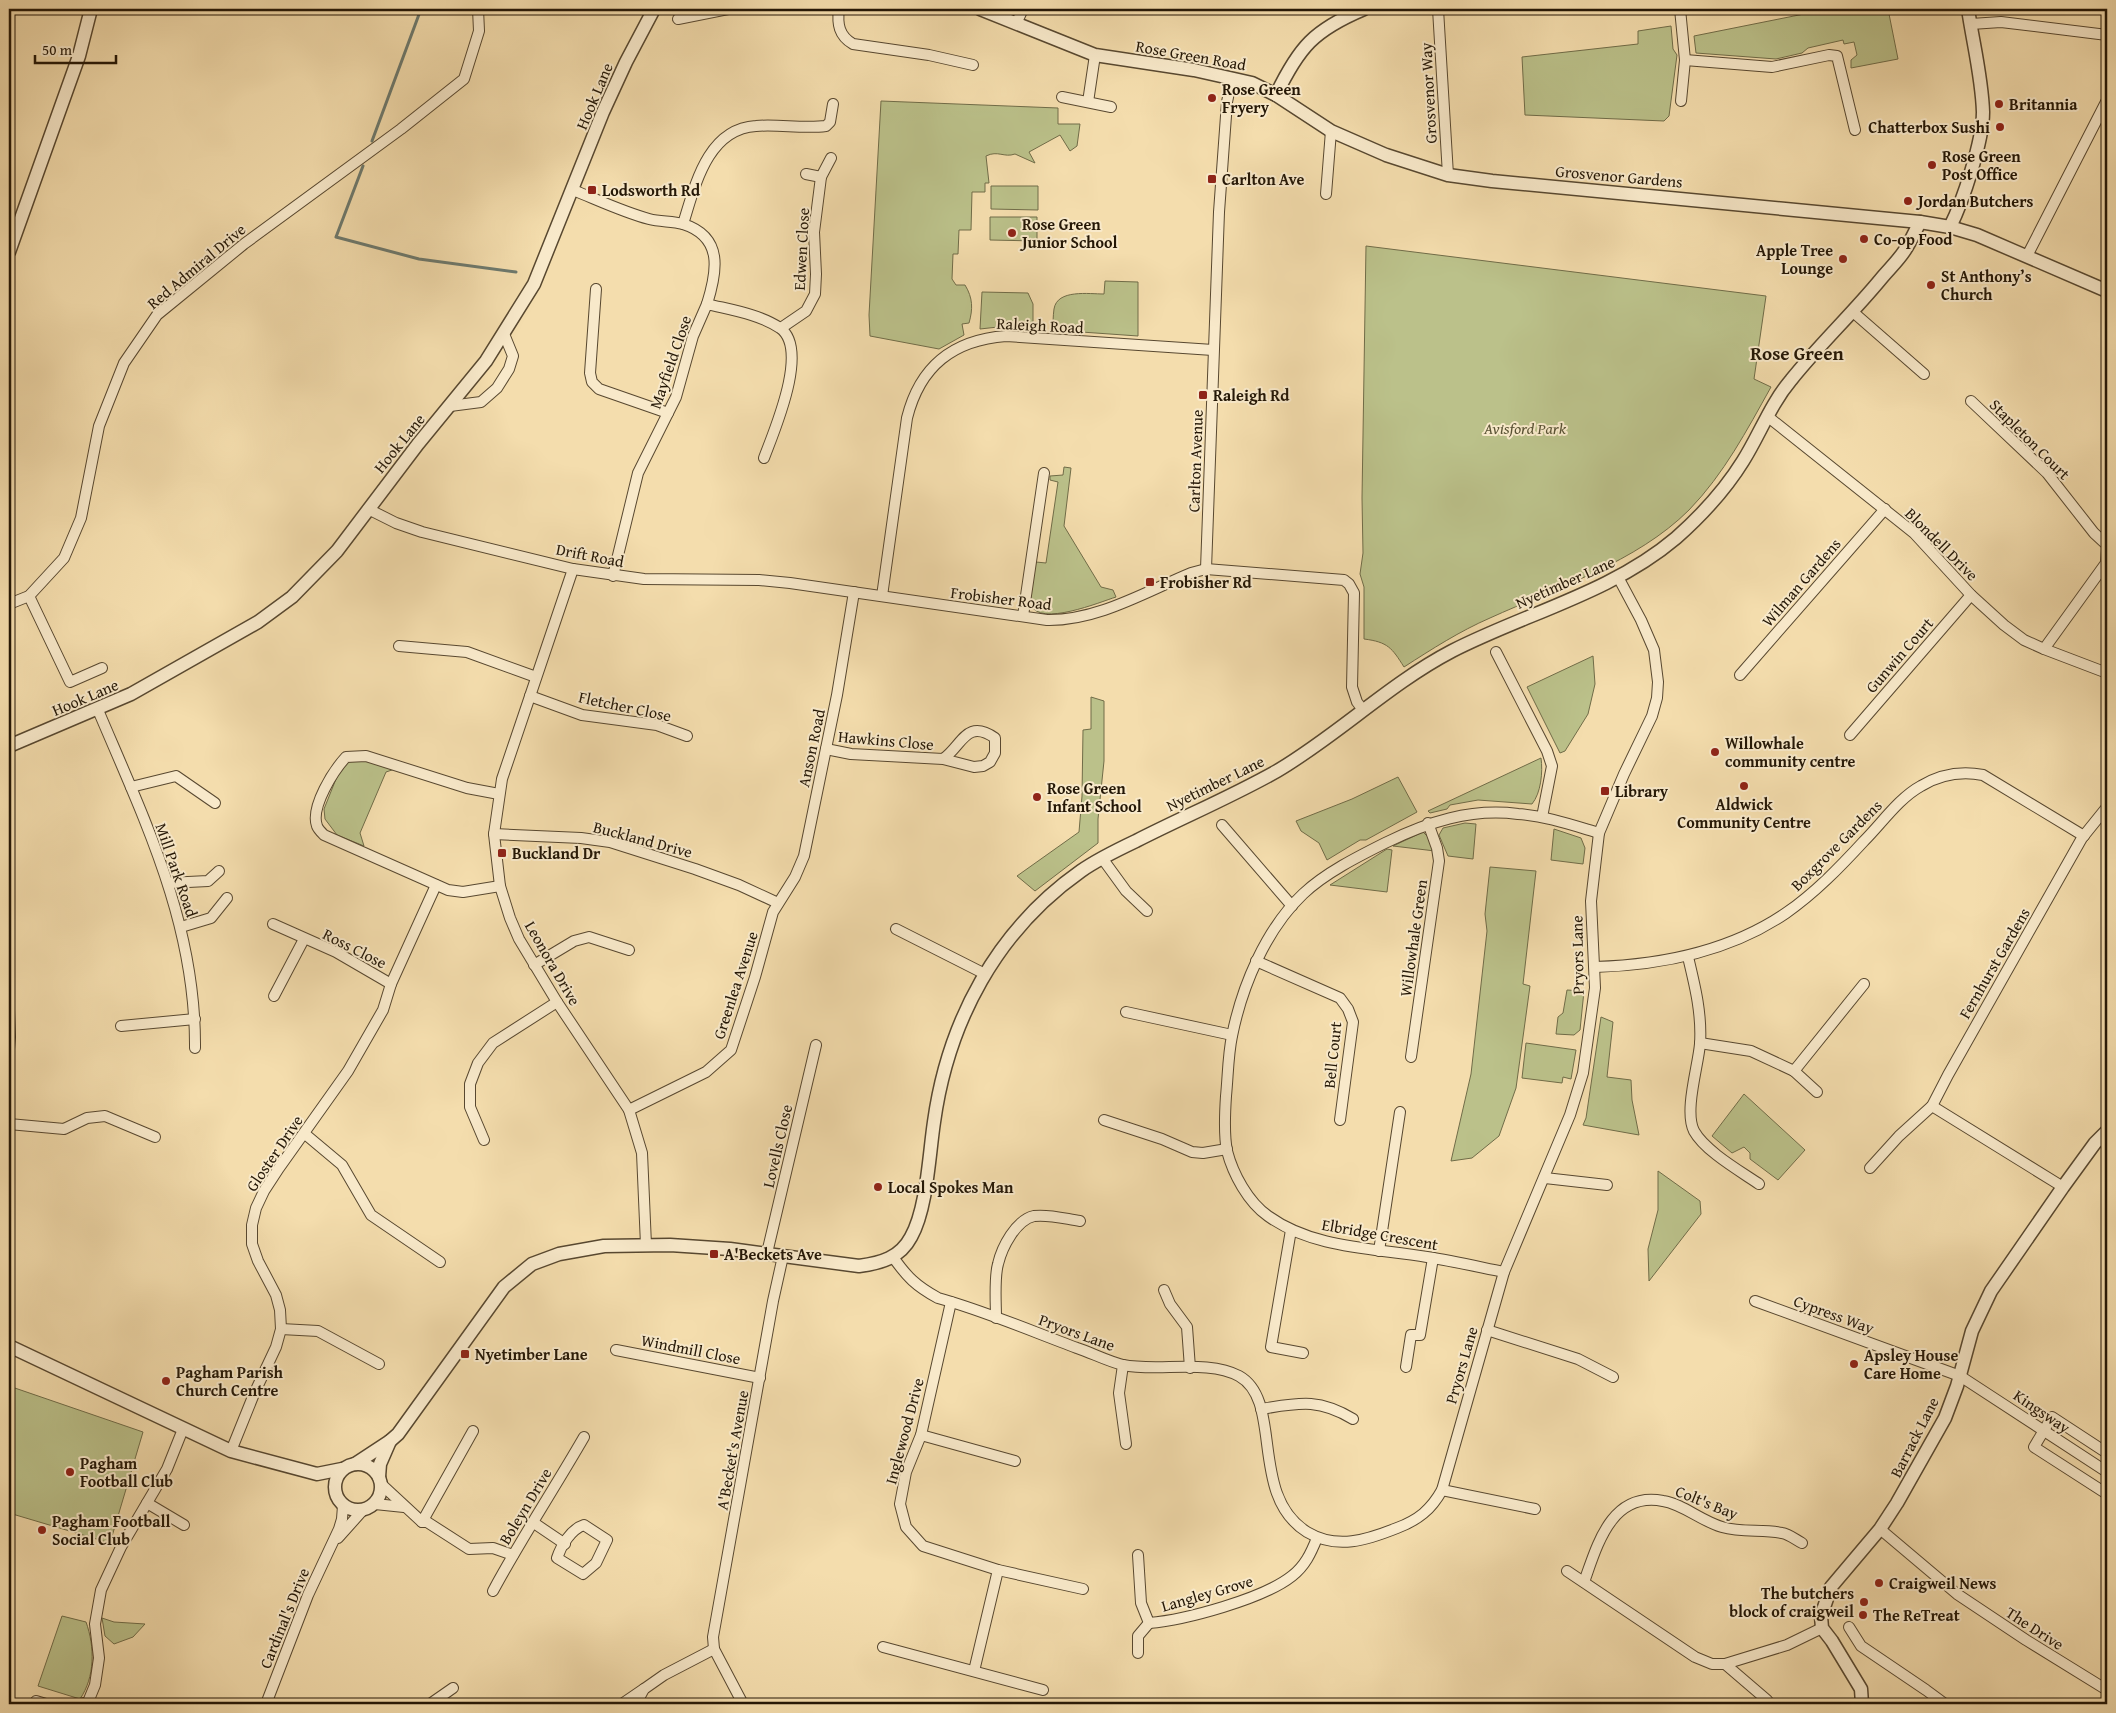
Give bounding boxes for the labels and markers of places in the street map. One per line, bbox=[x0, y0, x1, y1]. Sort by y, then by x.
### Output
place label: Rose Green Fryery bbox=[1222, 77, 1301, 119]
marker: Rose Green Fryery bbox=[1206, 92, 1218, 104]
place label: Britannia bbox=[2009, 92, 2078, 116]
marker: Britannia bbox=[1993, 98, 2005, 110]
place label: Chatterbox Sushi bbox=[1868, 115, 1990, 139]
marker: Chatterbox Sushi bbox=[1994, 121, 2006, 133]
place label: Rose Green Post Office bbox=[1942, 144, 2021, 186]
marker: Rose Green Post Office bbox=[1926, 159, 1938, 171]
place label: Carlton Ave bbox=[1222, 167, 1304, 191]
marker: Carlton Ave bbox=[1206, 173, 1218, 185]
place label: Lodsworth Rd bbox=[602, 178, 701, 202]
marker: Lodsworth Rd bbox=[586, 184, 598, 196]
place label: Jordan Butchers bbox=[1915, 189, 2034, 213]
marker: Jordan Butchers bbox=[1902, 195, 1914, 207]
place label: Rose Green Junior School bbox=[1019, 212, 1118, 254]
marker: Rose Green Junior School bbox=[1006, 227, 1018, 239]
place label: Co-op Food bbox=[1874, 227, 1953, 251]
marker: Co-op Food bbox=[1858, 233, 1870, 245]
place label: Apple Tree Lounge bbox=[1756, 238, 1833, 280]
marker: Apple Tree Lounge bbox=[1837, 253, 1849, 265]
place label: St Anthony’s Church bbox=[1941, 264, 2032, 306]
marker: St Anthony’s Church bbox=[1925, 279, 1937, 291]
place label: Raleigh Rd bbox=[1213, 383, 1290, 407]
marker: Raleigh Rd bbox=[1197, 389, 1209, 401]
place label: Frobisher Rd bbox=[1160, 570, 1253, 594]
marker: Frobisher Rd bbox=[1144, 576, 1156, 588]
place label: Willowhale community centre bbox=[1725, 731, 1856, 773]
marker: Willowhale community centre bbox=[1709, 746, 1721, 758]
place label: Rose Green Infant School bbox=[1047, 776, 1142, 818]
place label: Library bbox=[1615, 779, 1669, 803]
marker: Aldwick Community Centre bbox=[1738, 780, 1750, 792]
marker: Library bbox=[1599, 785, 1611, 797]
marker: Rose Green Infant School bbox=[1031, 791, 1043, 803]
place label: Aldwick Community Centre bbox=[1677, 792, 1811, 834]
place label: Buckland Dr bbox=[512, 841, 601, 865]
marker: Buckland Dr bbox=[496, 847, 508, 859]
place label: Local Spokes Man bbox=[888, 1175, 1014, 1199]
marker: Local Spokes Man bbox=[872, 1181, 884, 1193]
place label: A'Beckets Ave bbox=[724, 1242, 822, 1266]
marker: A'Beckets Ave bbox=[708, 1248, 720, 1260]
place label: Nyetimber Lane bbox=[475, 1342, 588, 1366]
place label: Apsley House Care Home bbox=[1864, 1343, 1958, 1385]
marker: Nyetimber Lane bbox=[459, 1348, 471, 1360]
marker: Apsley House Care Home bbox=[1848, 1358, 1860, 1370]
place label: Pagham Parish Church Centre bbox=[176, 1360, 284, 1402]
marker: Pagham Parish Church Centre bbox=[160, 1375, 172, 1387]
place label: Pagham Football Club bbox=[80, 1451, 173, 1493]
marker: Pagham Football Club bbox=[64, 1466, 76, 1478]
place label: Pagham Football Social Club bbox=[52, 1509, 170, 1551]
marker: Pagham Football Social Club bbox=[36, 1524, 48, 1536]
place label: Craigweil News bbox=[1889, 1571, 1996, 1595]
marker: Craigweil News bbox=[1873, 1577, 1885, 1589]
place label: The butchers block of craigweil bbox=[1729, 1581, 1854, 1623]
marker: The butchers block of craigweil bbox=[1858, 1596, 1870, 1608]
place label: The ReTreat bbox=[1873, 1603, 1960, 1627]
marker: The ReTreat bbox=[1857, 1609, 1869, 1621]

